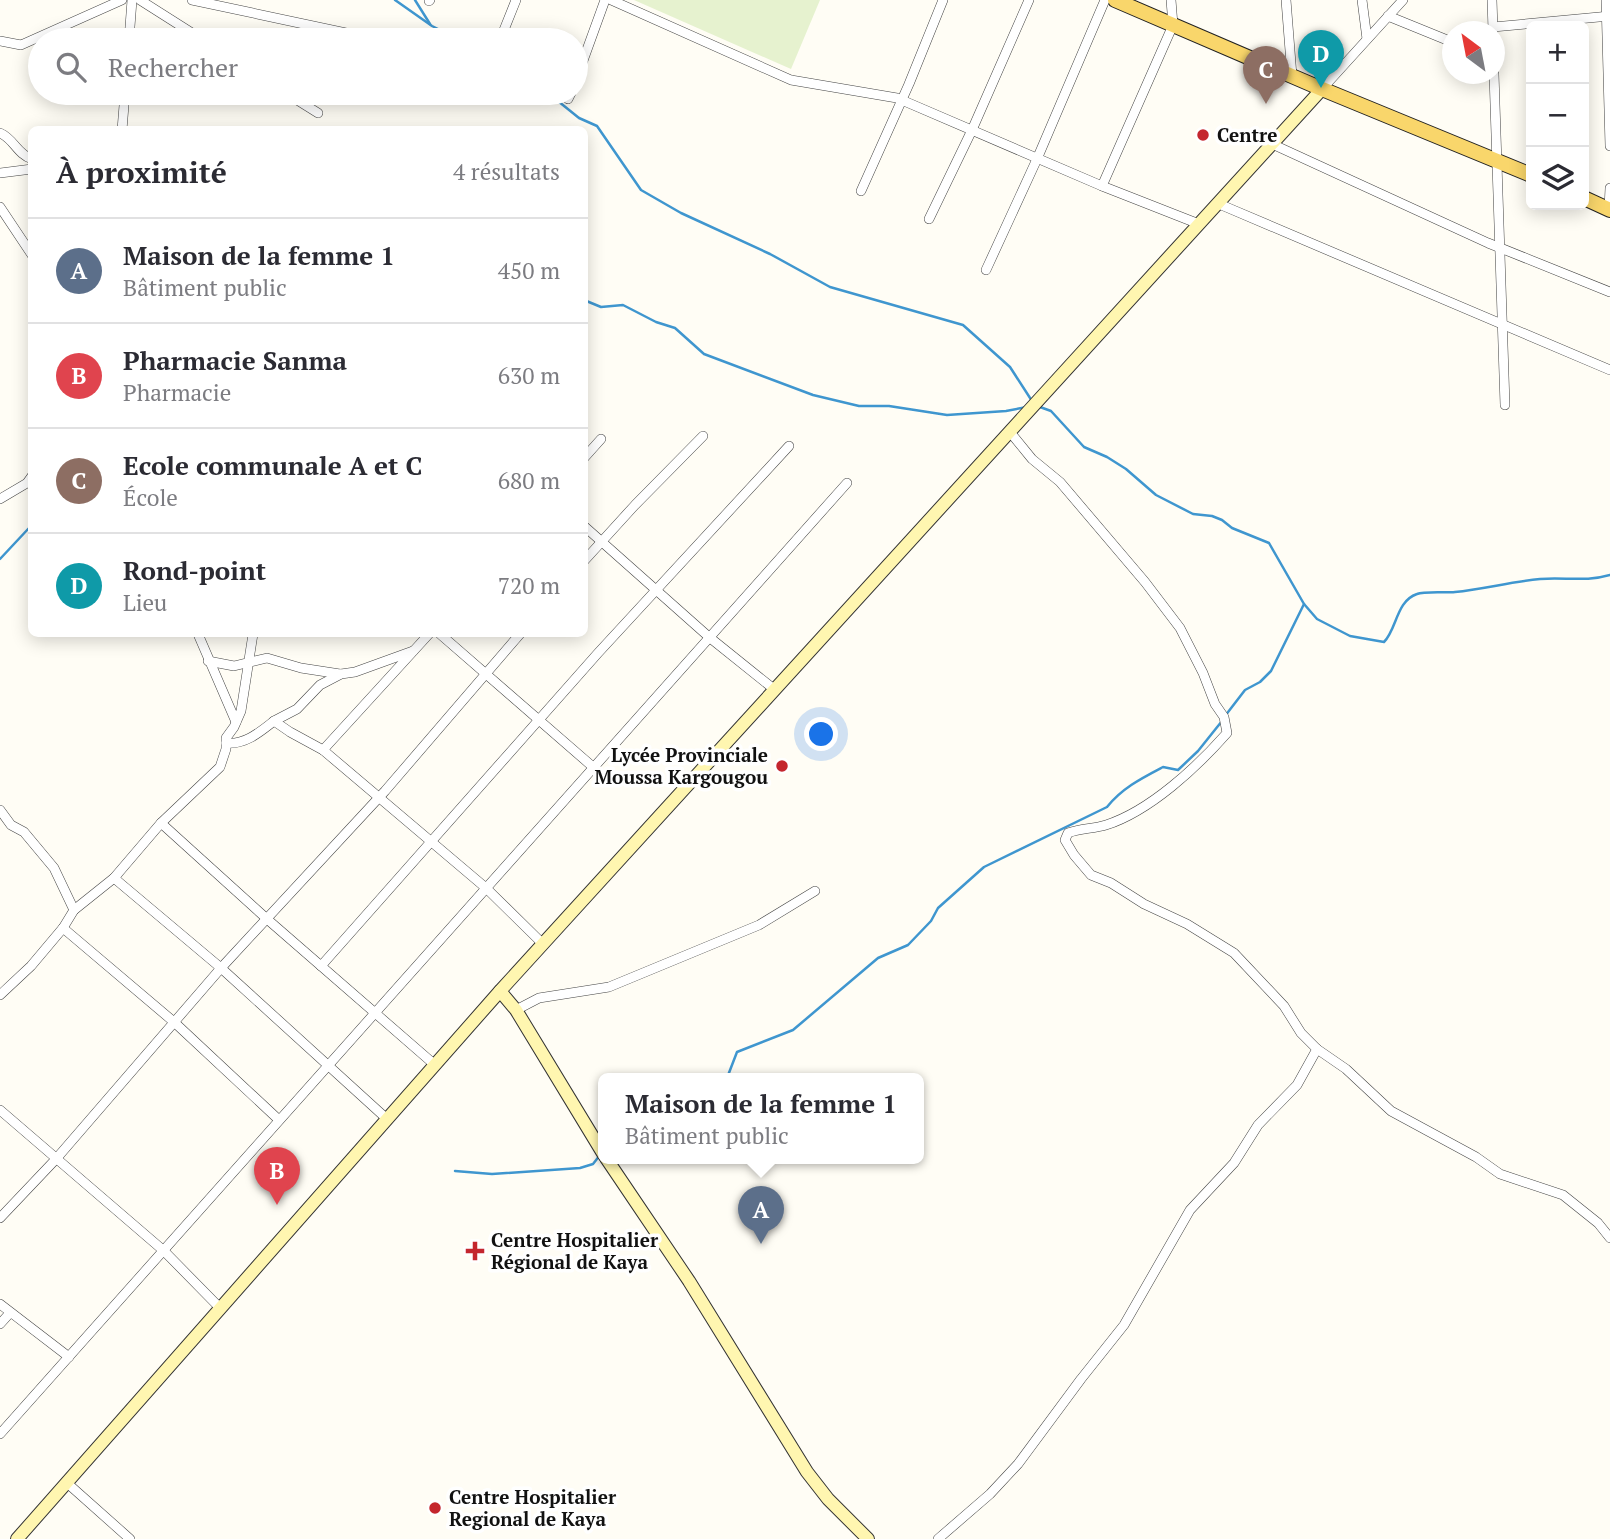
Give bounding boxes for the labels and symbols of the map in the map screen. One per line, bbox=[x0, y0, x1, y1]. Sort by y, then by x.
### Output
north arrow bbox=[1442, 21, 1505, 84]
pin: D bbox=[1298, 30, 1344, 88]
pin: C bbox=[1243, 46, 1289, 104]
place label: Centre bbox=[1217, 122, 1277, 147]
marker: Centre bbox=[1195, 127, 1211, 143]
your location bbox=[804, 717, 838, 751]
place label: Lycée Provinciale Moussa Kargougou bbox=[594, 742, 768, 789]
marker: Lycée Provinciale Moussa Kargougou bbox=[774, 758, 790, 774]
pin: B bbox=[254, 1147, 300, 1205]
pin: A bbox=[738, 1186, 784, 1244]
place label: Centre Hospitalier Régional de Kaya bbox=[491, 1227, 659, 1274]
marker: Centre Hospitalier Régional de Kaya bbox=[465, 1241, 485, 1261]
place label: Centre Hospitalier Regional de Kaya bbox=[449, 1484, 617, 1531]
marker: Centre Hospitalier Regional de Kaya bbox=[427, 1500, 443, 1516]

